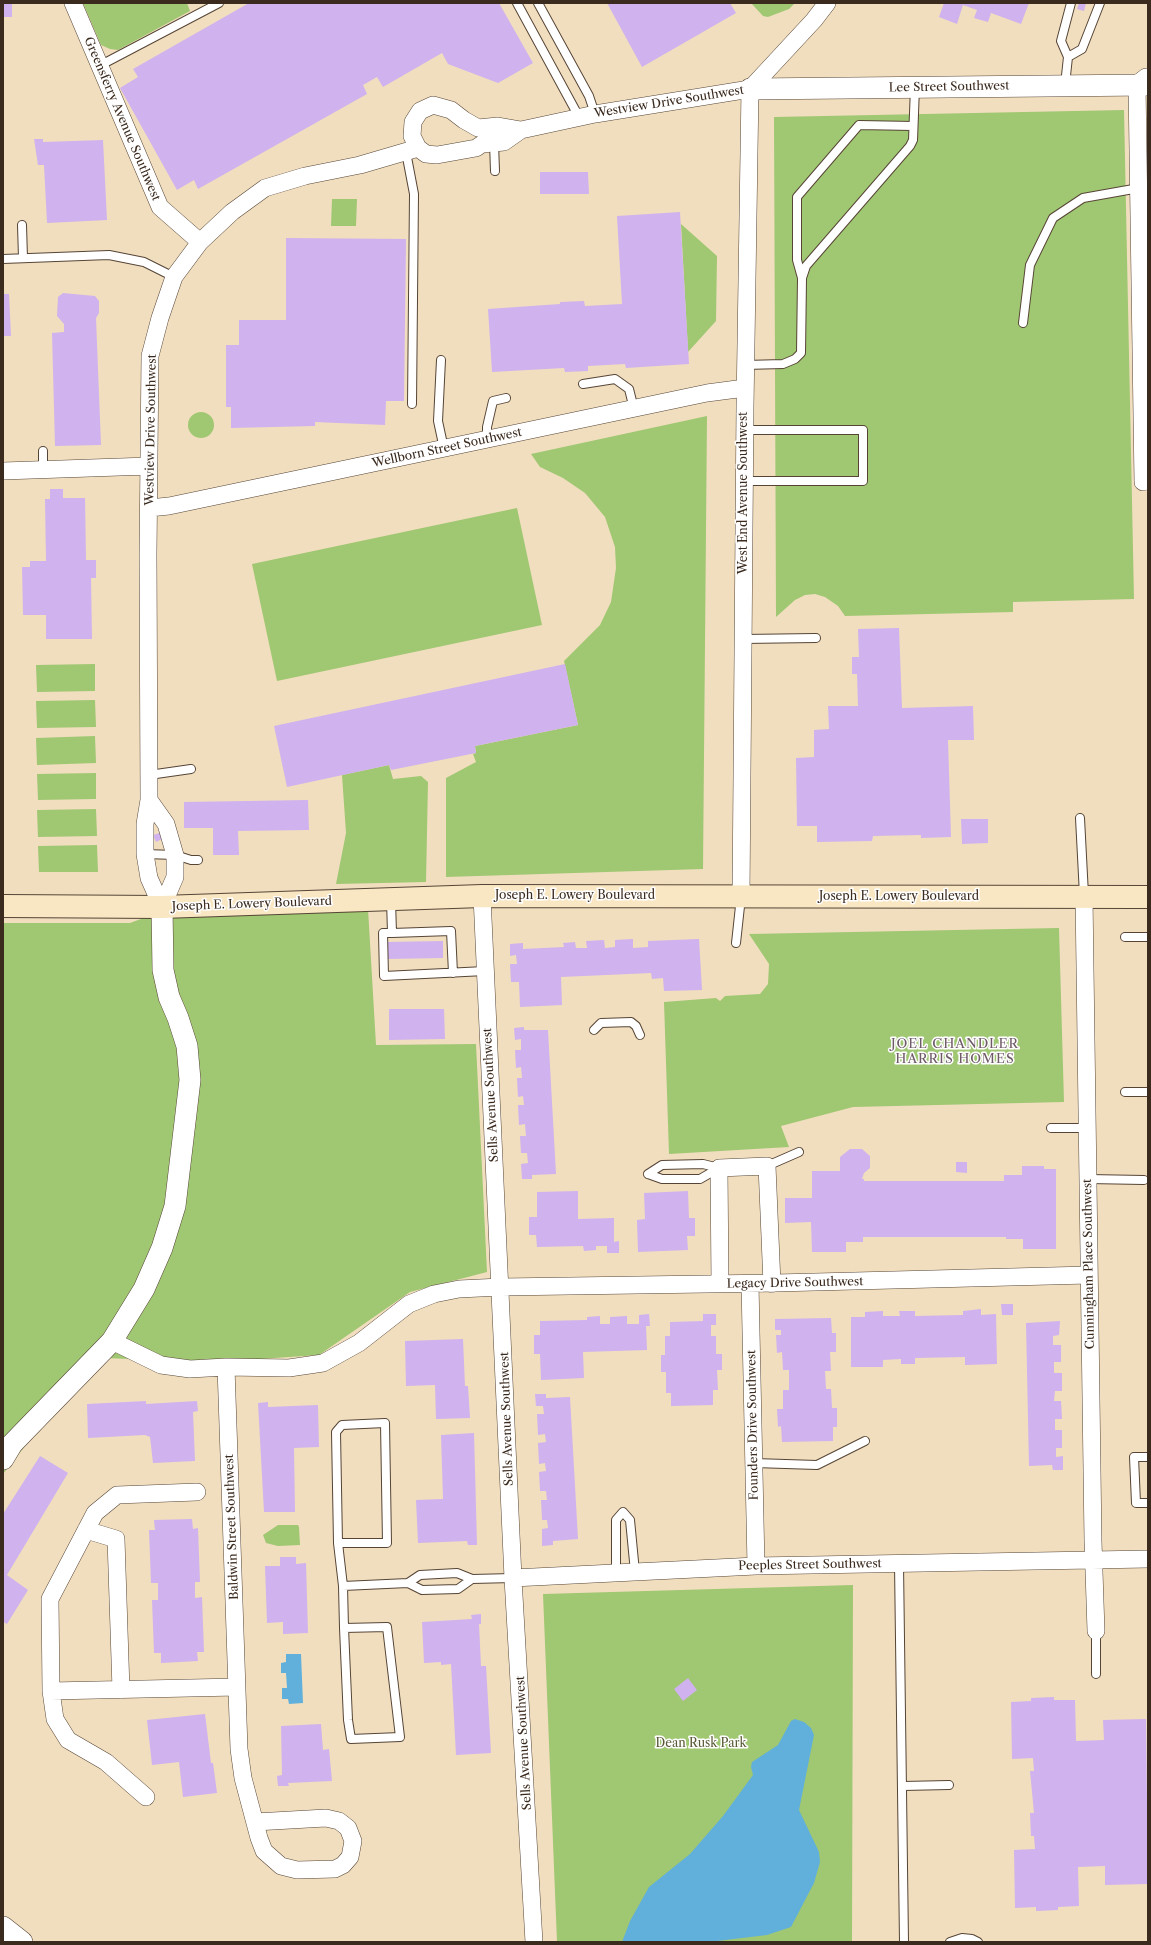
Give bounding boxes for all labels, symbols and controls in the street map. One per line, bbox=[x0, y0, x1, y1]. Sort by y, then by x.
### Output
street label: Greensferry Avenue Southwest bbox=[81, 35, 163, 203]
street label: Lee Street Southwest bbox=[888, 79, 1010, 95]
street label: Westview Drive Southwest bbox=[593, 83, 745, 121]
street label: Westview Drive Southwest bbox=[142, 354, 160, 506]
street label: West End Avenue Southwest bbox=[737, 412, 751, 574]
street label: Wellborn Street Southwest bbox=[371, 425, 523, 471]
street label: Joseph E. Lowery Boulevard bbox=[495, 889, 655, 903]
street label: Joseph E. Lowery Boulevard bbox=[819, 890, 979, 904]
street label: Joseph E. Lowery Boulevard bbox=[172, 894, 332, 914]
street label: Sells Avenue Southwest bbox=[480, 1028, 502, 1162]
district label: JOEL CHANDLER HARRIS HOMES bbox=[891, 1036, 1019, 1067]
street label: Cunningham Place Southwest bbox=[1080, 1179, 1098, 1349]
street label: Legacy Drive Southwest bbox=[727, 1275, 863, 1291]
street label: Founders Drive Southwest bbox=[744, 1350, 762, 1500]
street label: Sells Avenue Southwest bbox=[497, 1352, 517, 1486]
street label: Baldwin Street Southwest bbox=[222, 1454, 242, 1600]
street label: Peeples Street Southwest bbox=[738, 1557, 882, 1573]
street label: Sells Avenue Southwest bbox=[513, 1676, 535, 1810]
park label: Dean Rusk Park bbox=[655, 1737, 747, 1751]

